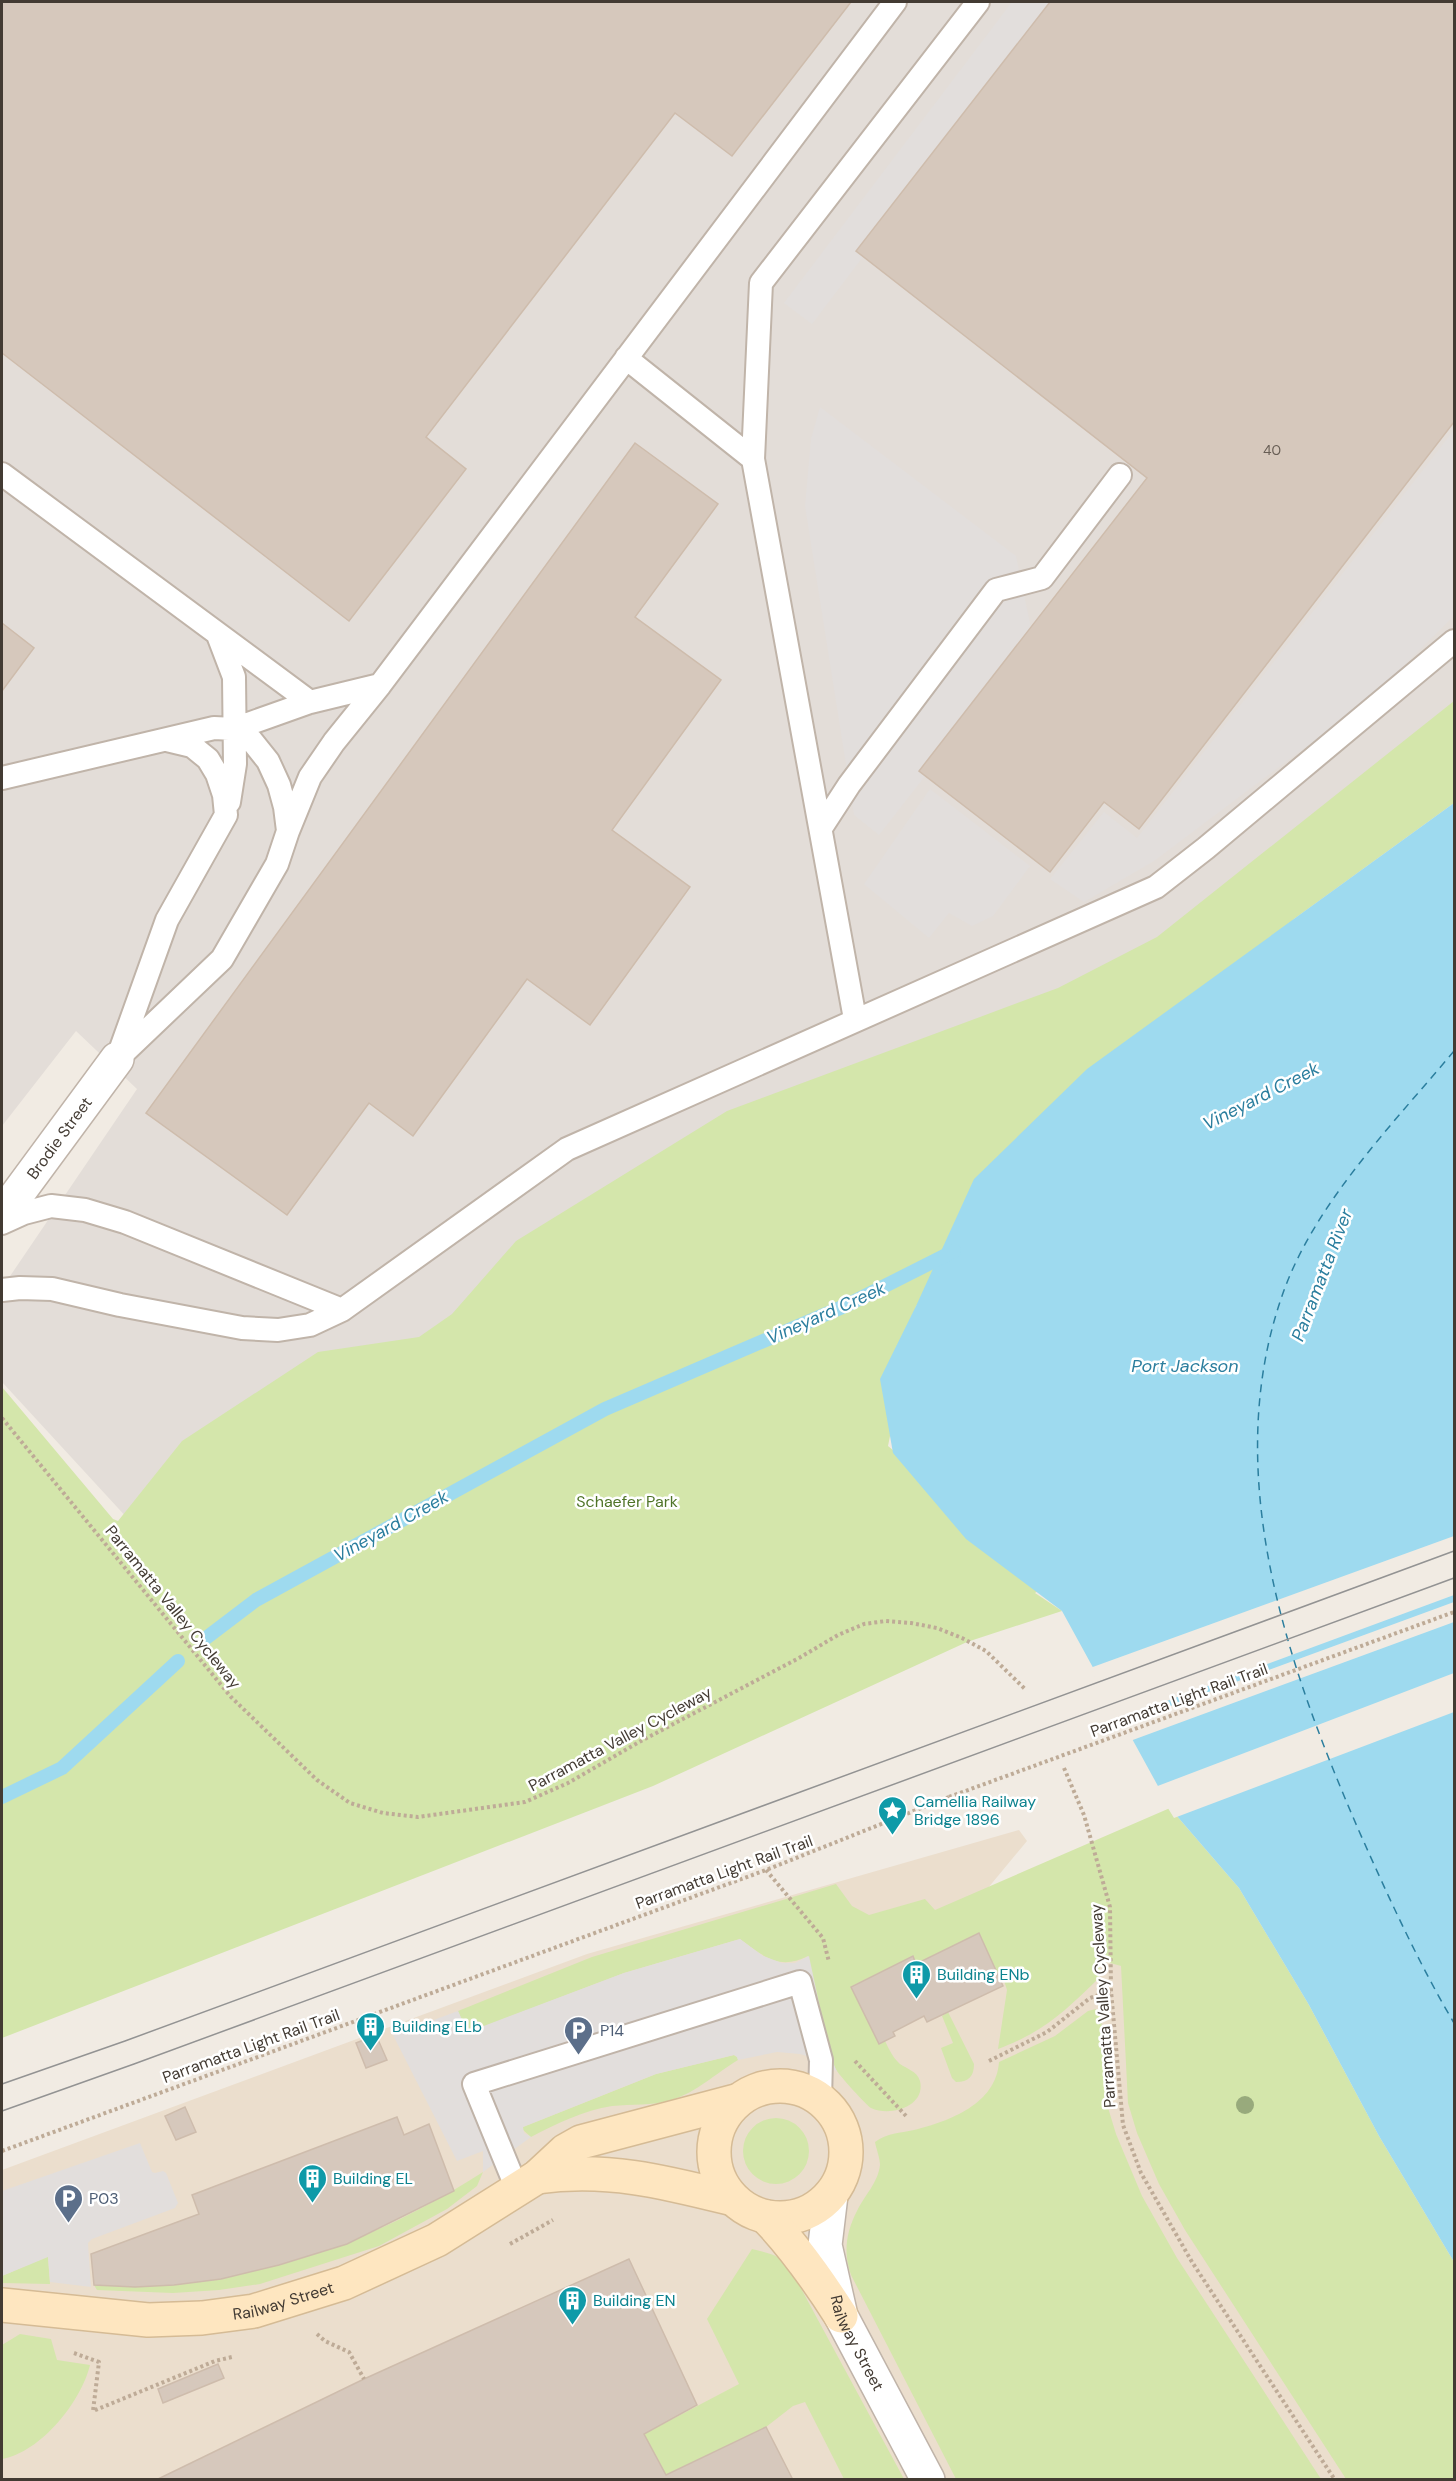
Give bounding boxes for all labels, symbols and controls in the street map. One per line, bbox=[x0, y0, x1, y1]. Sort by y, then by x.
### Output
house number: 40 bbox=[1263, 441, 1281, 459]
water label: Vineyard Creek bbox=[1199, 1056, 1324, 1136]
street label: Brodie Street bbox=[22, 1092, 96, 1183]
water label: Parramatta River bbox=[1286, 1204, 1359, 1345]
water label: Vineyard Creek bbox=[763, 1276, 890, 1350]
water label: Port Jackson bbox=[1131, 1354, 1239, 1378]
water label: Vineyard Creek bbox=[329, 1484, 453, 1568]
park label: Schaefer Park bbox=[576, 1491, 678, 1512]
street label: Parramatta Valley Cycleway bbox=[101, 1521, 246, 1693]
street label: Parramatta Light Rail Trail bbox=[1088, 1658, 1270, 1742]
street label: Parramatta Valley Cycleway bbox=[525, 1682, 715, 1796]
place label: Camellia Railway Bridge 1896 bbox=[914, 1791, 1036, 1830]
place icon: Camellia Railway Bridge 1896 bbox=[877, 1794, 909, 1836]
street label: Parramatta Light Rail Trail bbox=[633, 1830, 815, 1914]
street label: Parramatta Valley Cycleway bbox=[1085, 1903, 1121, 2109]
building icon: Building ENb bbox=[900, 1958, 932, 2000]
place label: Building ENb bbox=[937, 1964, 1030, 1985]
street label: Parramatta Light Rail Trail bbox=[160, 2004, 342, 2088]
building icon: Building ELb bbox=[355, 2010, 387, 2052]
parking icon: P14 bbox=[563, 2014, 595, 2056]
place label: Building ELb bbox=[392, 2016, 482, 2037]
place label: P14 bbox=[600, 2020, 624, 2041]
building icon: Building EL bbox=[296, 2162, 328, 2204]
place label: Building EL bbox=[333, 2168, 413, 2189]
parking icon: P03 bbox=[52, 2182, 84, 2224]
place label: P03 bbox=[89, 2188, 119, 2209]
street label: Railway Street bbox=[231, 2276, 336, 2324]
building icon: Building EN bbox=[556, 2284, 588, 2326]
place label: Building EN bbox=[593, 2290, 676, 2311]
street label: Railway Street bbox=[826, 2293, 889, 2394]

